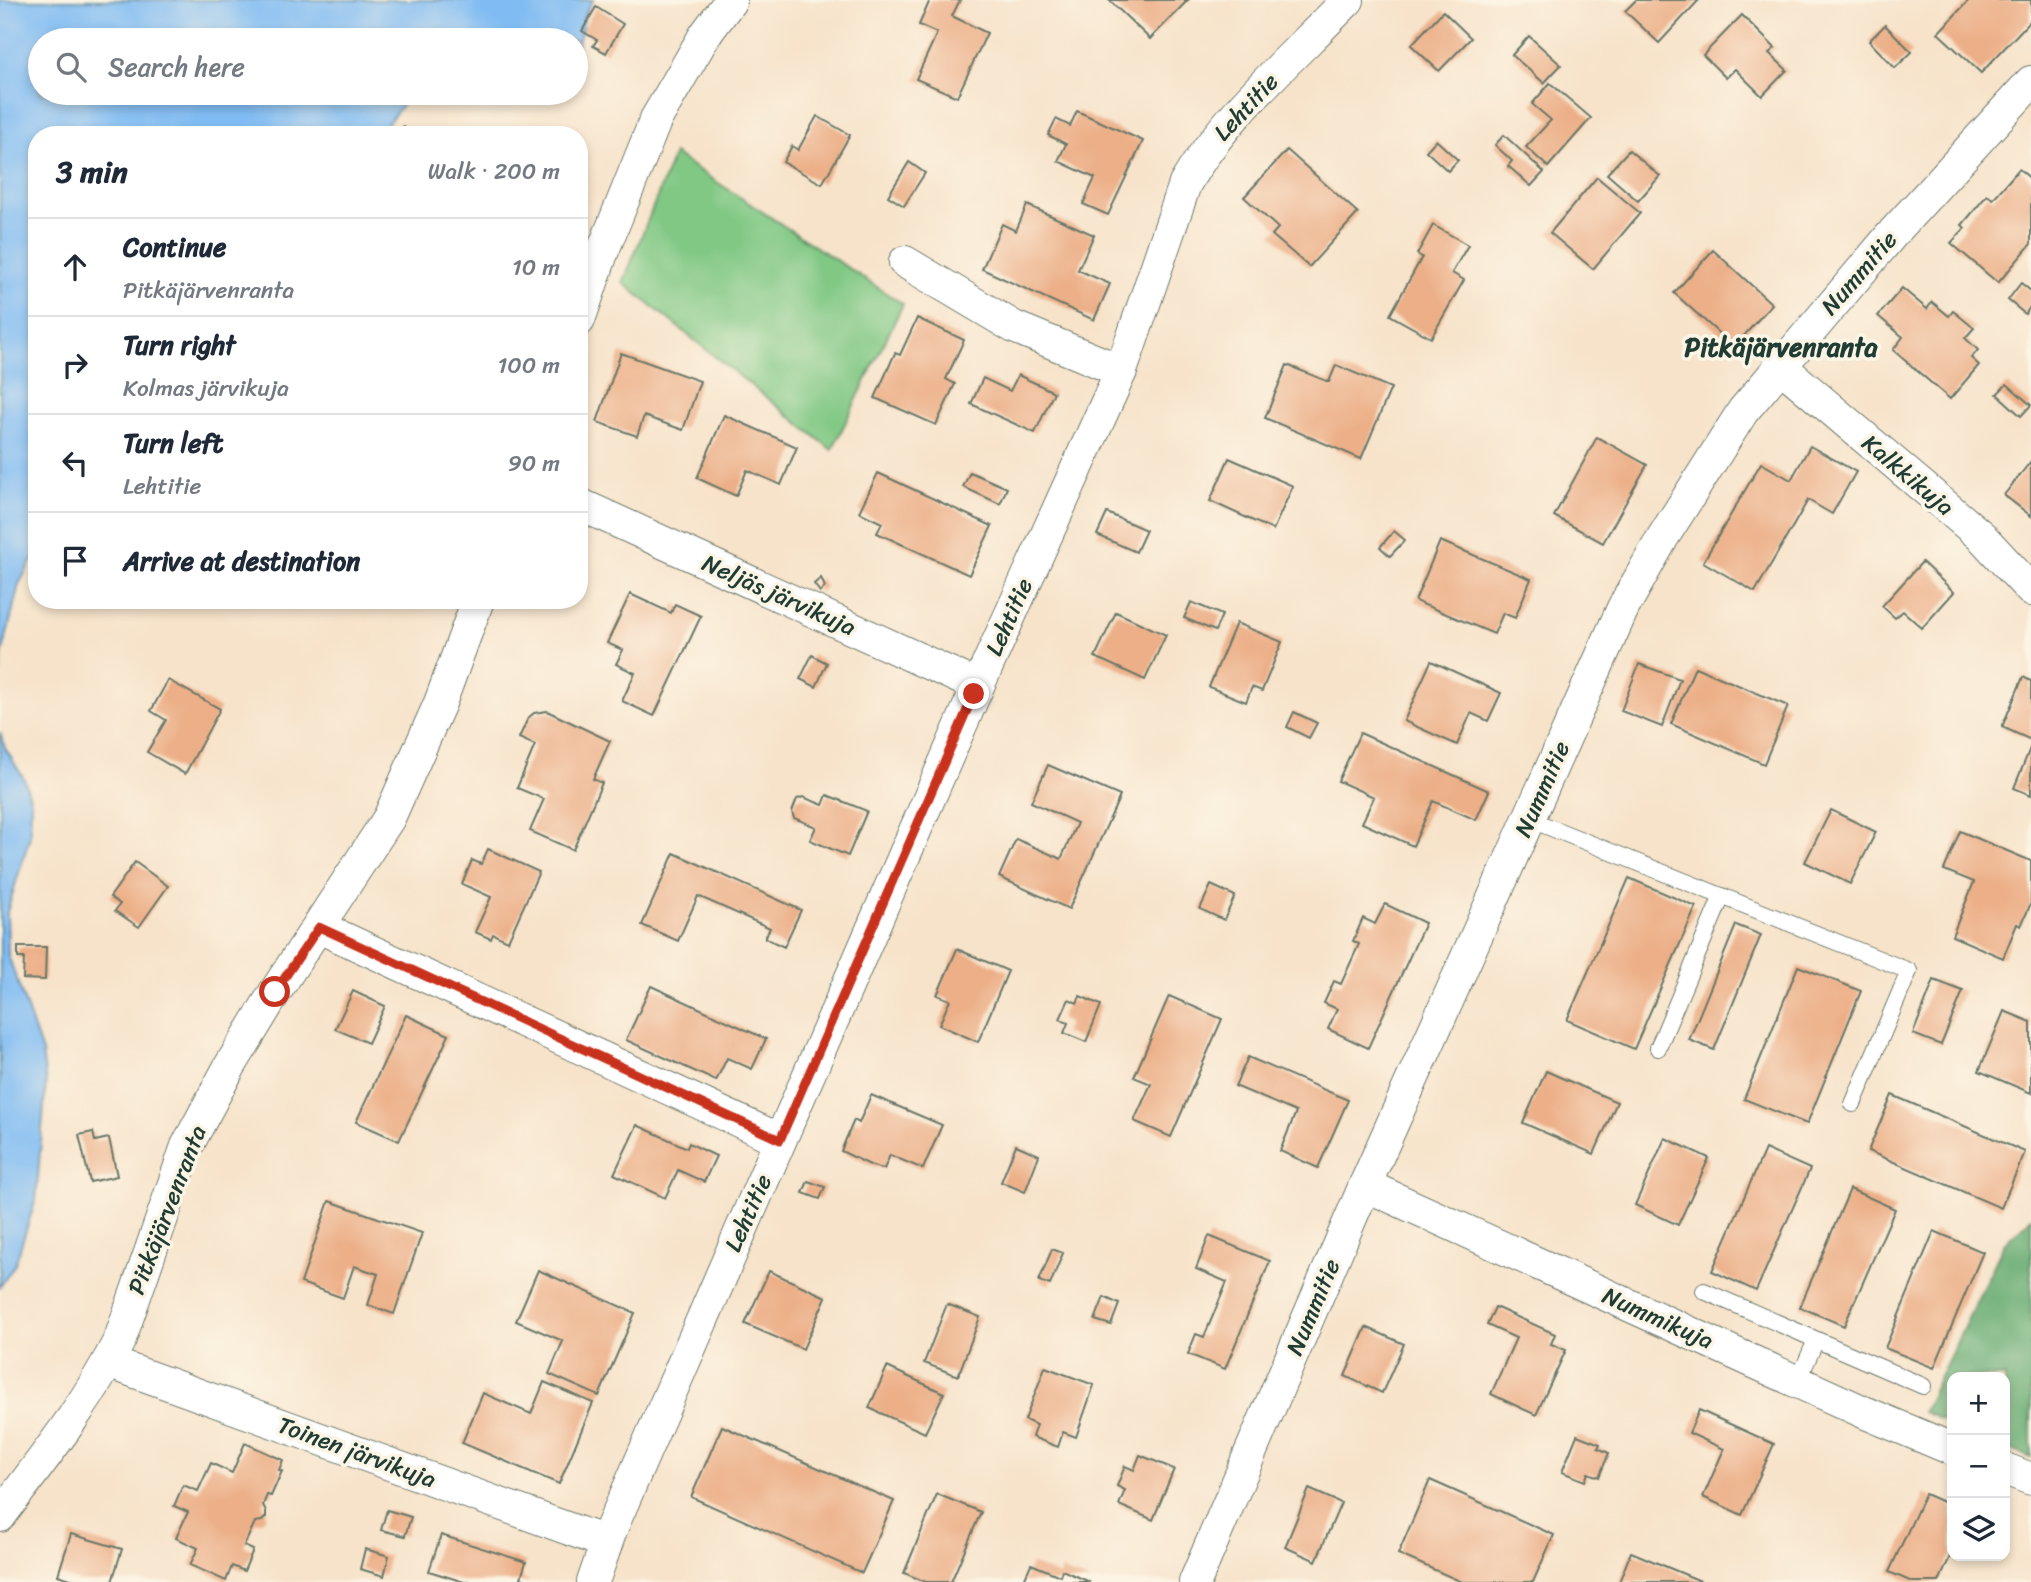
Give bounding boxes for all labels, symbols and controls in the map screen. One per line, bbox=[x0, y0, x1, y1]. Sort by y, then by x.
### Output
search box bbox=[28, 28, 588, 105]
text: Search here bbox=[108, 44, 245, 90]
icon: search bbox=[52, 48, 90, 86]
street label: Lehtitie bbox=[1203, 63, 1289, 151]
text: 3 min bbox=[56, 145, 128, 199]
text: Walk · 200 m bbox=[428, 151, 560, 192]
street label: Nummitie bbox=[1810, 221, 1908, 325]
text: Continue bbox=[123, 224, 226, 270]
text: 10 m bbox=[512, 247, 560, 288]
icon: ahead bbox=[56, 248, 94, 286]
text: Pitkäjärvenranta bbox=[123, 270, 294, 311]
text: Turn right bbox=[123, 322, 236, 368]
district label: Pitkäjärvenranta bbox=[1684, 324, 1879, 370]
text: 100 m bbox=[497, 345, 560, 386]
icon: right bbox=[56, 346, 94, 384]
text: Kolmas järvikuja bbox=[123, 368, 289, 409]
text: Turn left bbox=[123, 420, 223, 466]
street label: Kalkkikuja bbox=[1852, 423, 1964, 527]
text: 90 m bbox=[508, 443, 560, 484]
icon: left bbox=[56, 444, 94, 482]
text: Lehtitie bbox=[123, 466, 201, 507]
text: Arrive at destination bbox=[123, 538, 360, 584]
icon: arrive bbox=[56, 542, 94, 580]
street label: Neljäs järvikuja bbox=[695, 542, 863, 648]
street label: Lehtitie bbox=[973, 571, 1045, 663]
route end bbox=[958, 678, 989, 709]
street label: Nummitie bbox=[1502, 734, 1582, 844]
route start bbox=[259, 976, 290, 1007]
street label: Pitkäjärvenranta bbox=[115, 1119, 219, 1301]
street label: Lehtitie bbox=[712, 1167, 784, 1259]
street label: Nummitie bbox=[1274, 1252, 1352, 1362]
street label: Nummikuja bbox=[1595, 1275, 1721, 1361]
map controls bbox=[1947, 1372, 2010, 1561]
button: + bbox=[1947, 1372, 2010, 1435]
street label: Toinen järvikuja bbox=[272, 1404, 442, 1500]
button: − bbox=[1947, 1435, 2010, 1498]
button: layers bbox=[1947, 1498, 2010, 1561]

